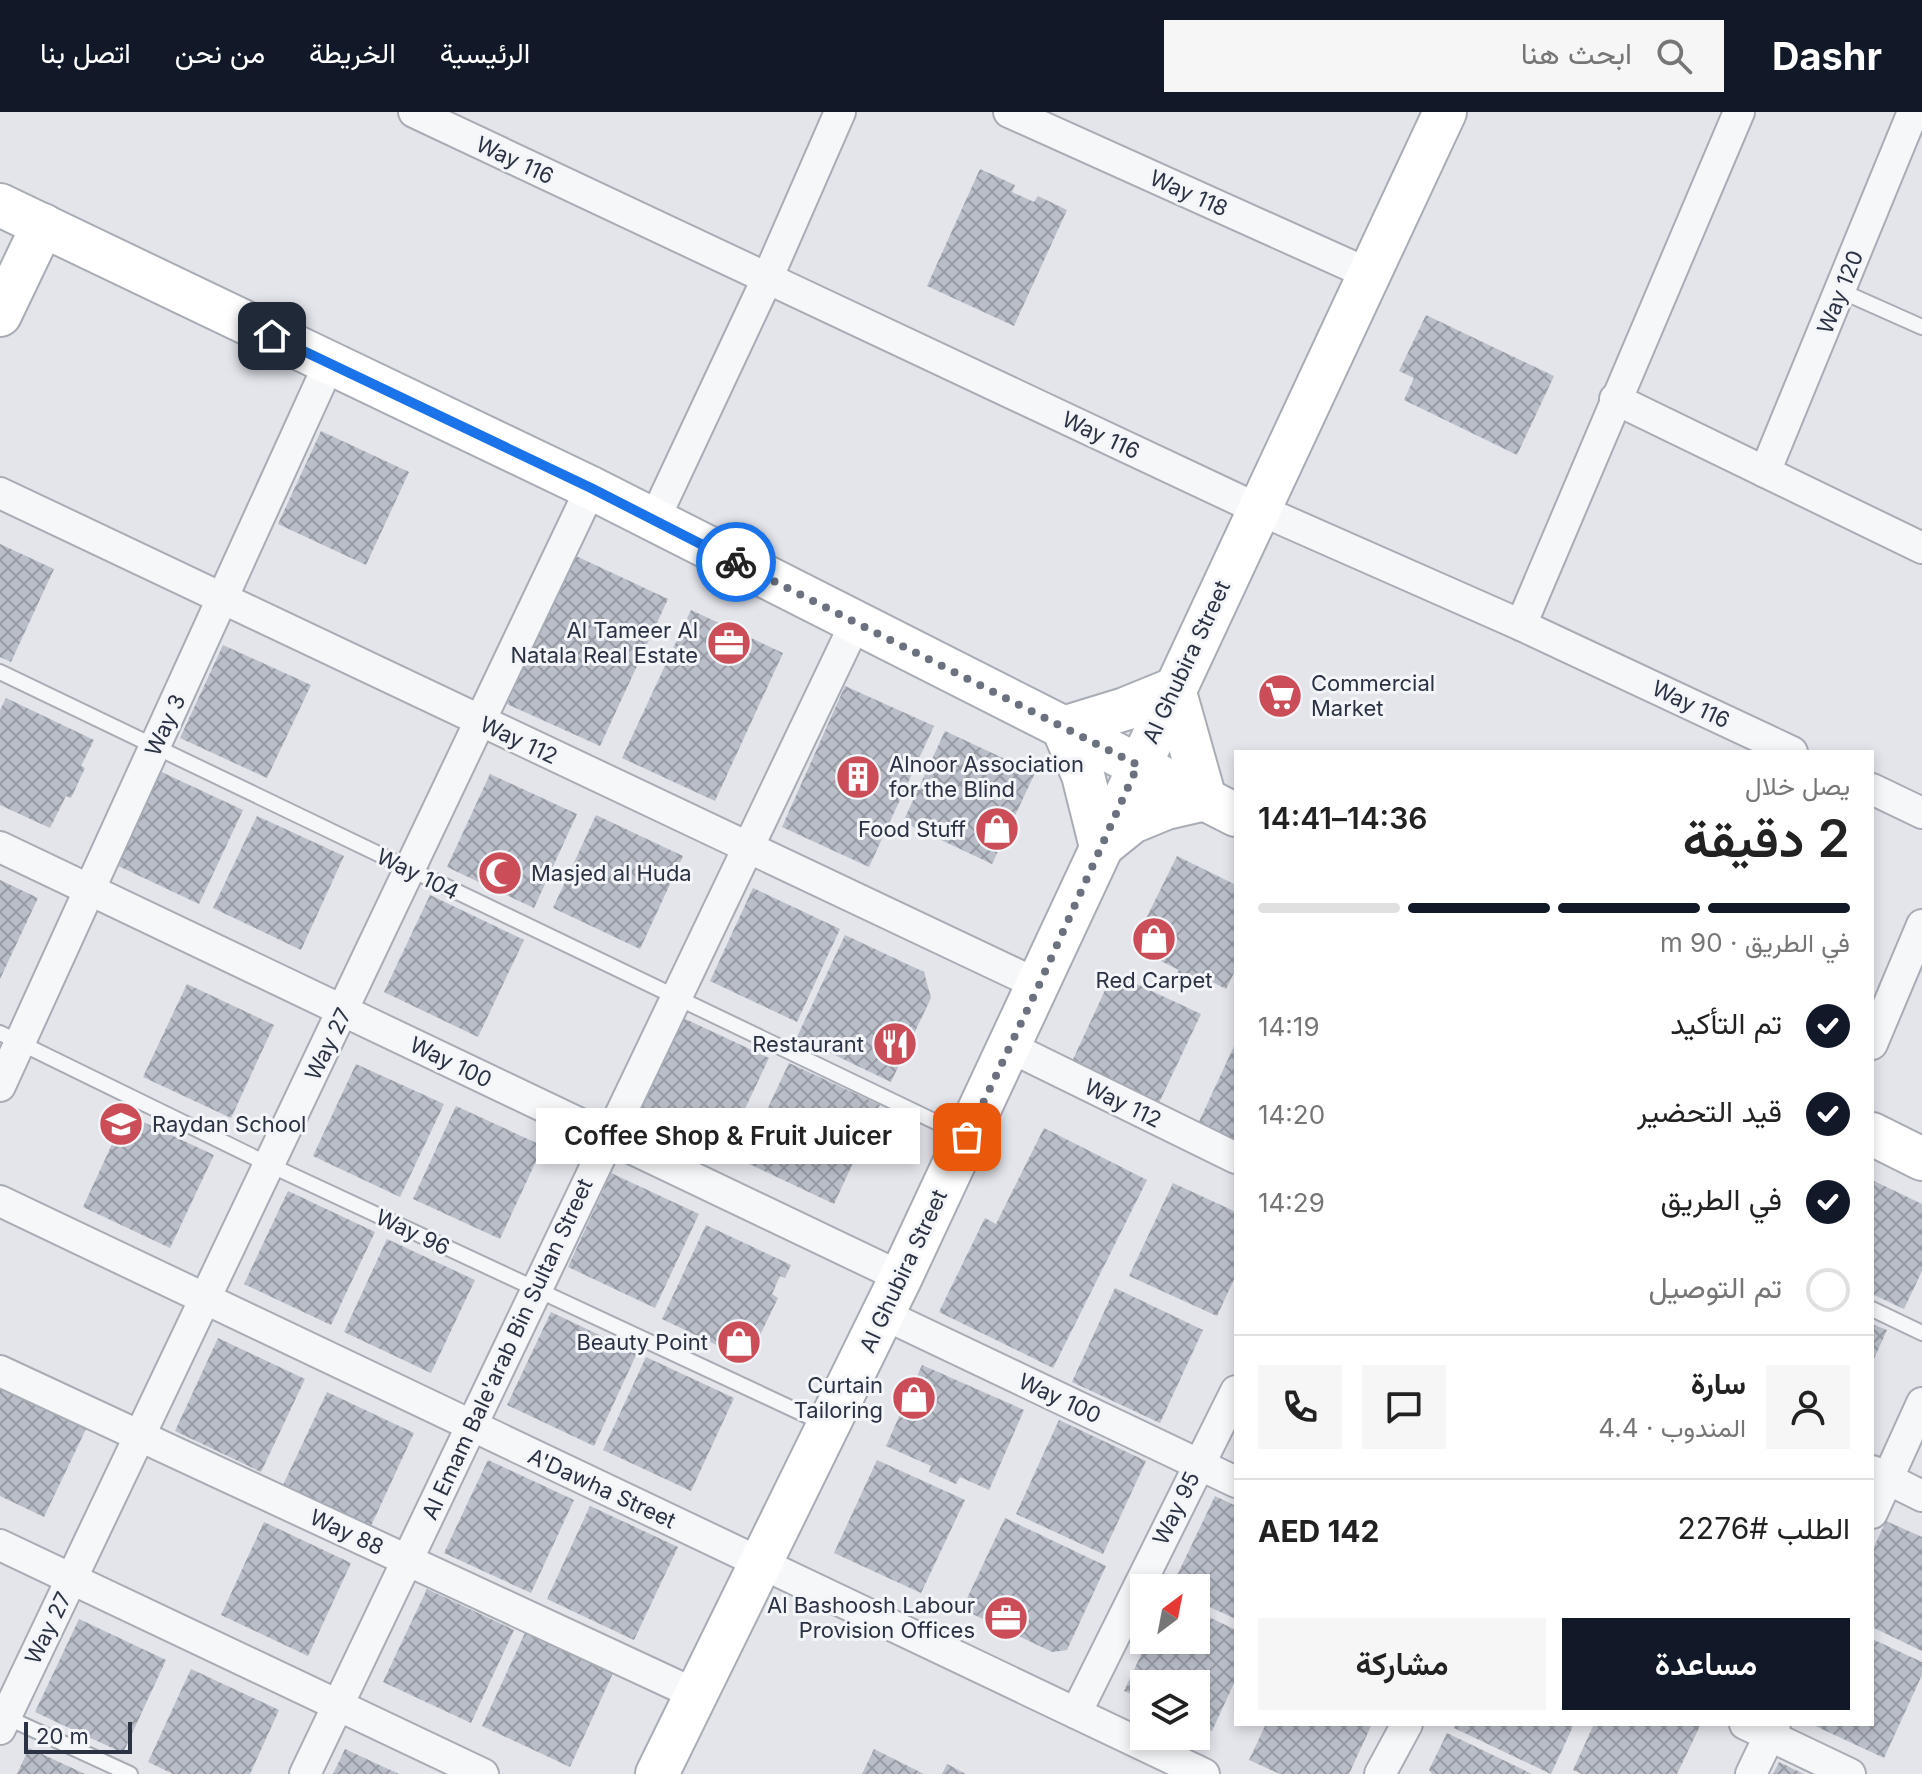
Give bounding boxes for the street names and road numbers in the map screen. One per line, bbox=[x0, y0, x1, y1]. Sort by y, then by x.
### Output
street label: Way 116 bbox=[472, 131, 558, 189]
street label: Way 118 bbox=[1146, 164, 1232, 222]
street label: Way 120 bbox=[1812, 247, 1868, 337]
street label: Way 116 bbox=[1058, 406, 1144, 464]
street label: Al Ghubira Street bbox=[1137, 576, 1235, 748]
street label: Way 116 bbox=[1648, 675, 1734, 733]
street label: Way 3 bbox=[140, 690, 190, 760]
street label: Way 112 bbox=[476, 711, 562, 769]
street label: Way 104 bbox=[373, 843, 463, 905]
street label: Way 27 bbox=[299, 1004, 357, 1084]
street label: Way 100 bbox=[406, 1031, 496, 1093]
street label: Way 112 bbox=[1080, 1073, 1166, 1133]
street label: Al Emam Bale'arab Bin Sultan Street bbox=[416, 1174, 598, 1524]
street label: Al Ghubira Street bbox=[854, 1185, 952, 1357]
street label: Way 96 bbox=[372, 1204, 454, 1260]
street label: Way 100 bbox=[1015, 1368, 1105, 1428]
street label: A'Dawha Street bbox=[524, 1442, 680, 1534]
street label: Way 95 bbox=[1147, 1467, 1205, 1549]
street label: Way 88 bbox=[306, 1504, 388, 1560]
street label: Way 27 bbox=[19, 1588, 77, 1668]

